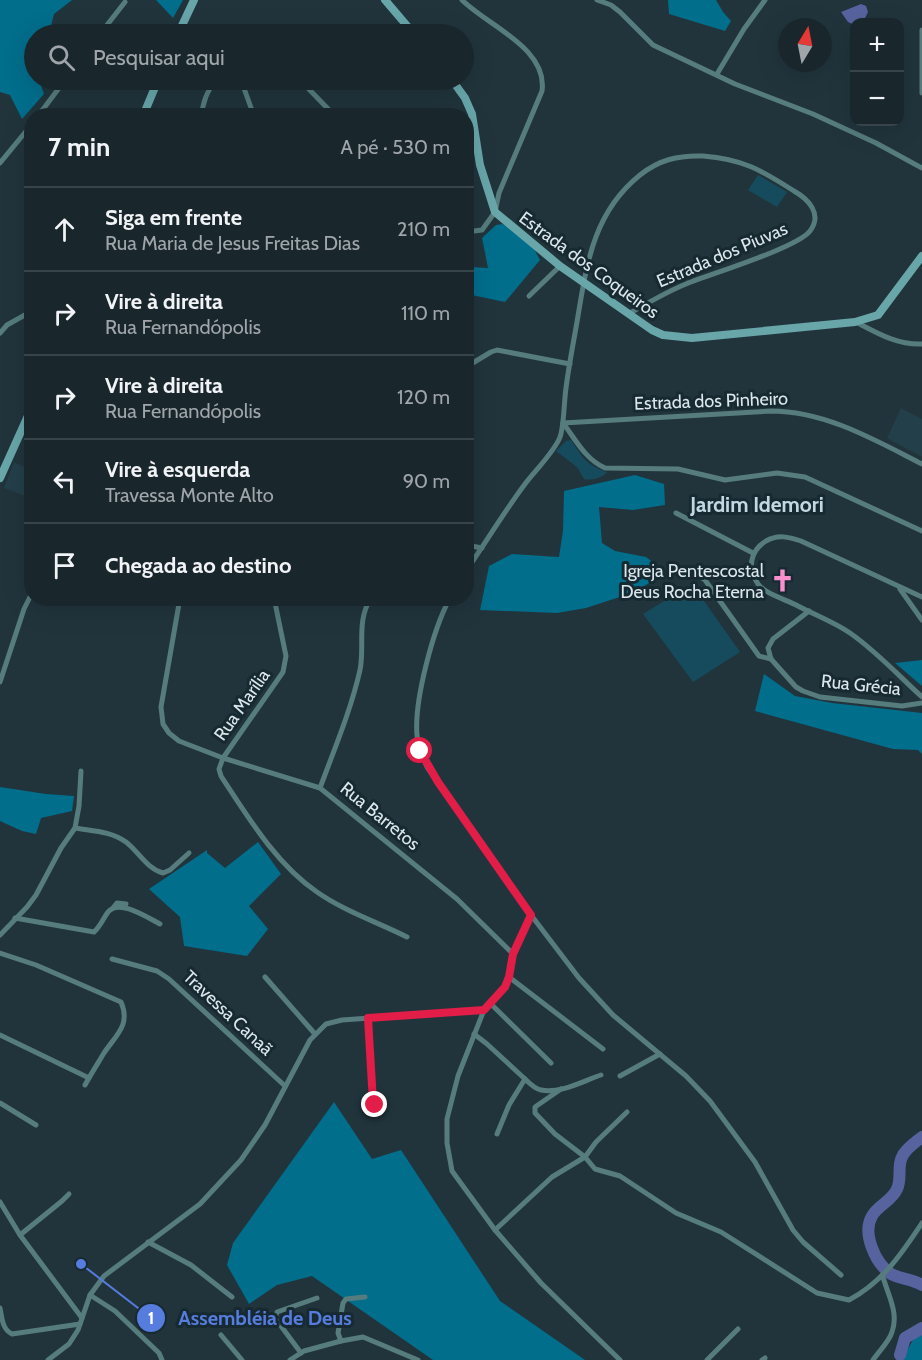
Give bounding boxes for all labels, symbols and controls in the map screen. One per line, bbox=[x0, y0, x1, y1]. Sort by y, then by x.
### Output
north arrow bbox=[778, 18, 832, 72]
map controls bbox=[850, 18, 904, 126]
button: + bbox=[850, 18, 904, 72]
search box bbox=[24, 24, 474, 90]
icon: search bbox=[45, 41, 78, 74]
text: Pesquisar aqui bbox=[93, 44, 225, 71]
button: − bbox=[850, 72, 904, 126]
text: 7 min bbox=[48, 131, 110, 163]
text: A pé · 530 m bbox=[340, 135, 450, 159]
text: Siga em frente bbox=[105, 204, 242, 231]
street label: Estrada dos Coqueiros bbox=[515, 207, 663, 323]
icon: ahead bbox=[48, 213, 81, 246]
text: 210 m bbox=[397, 217, 450, 241]
street label: Estrada dos Piuvas bbox=[653, 218, 791, 292]
text: Rua Maria de Jesus Freitas Dias bbox=[105, 231, 360, 255]
text: Vire à direita bbox=[105, 288, 223, 315]
icon: right bbox=[48, 297, 81, 330]
text: 110 m bbox=[401, 301, 450, 325]
text: Rua Fernandópolis bbox=[105, 315, 261, 339]
text: Vire à direita bbox=[105, 372, 223, 399]
icon: right bbox=[48, 381, 81, 414]
text: 120 m bbox=[397, 385, 450, 409]
street label: Estrada dos Pinheiro bbox=[634, 387, 788, 415]
text: Rua Fernandópolis bbox=[105, 399, 261, 423]
text: Vire à esquerda bbox=[105, 456, 250, 483]
icon: left bbox=[48, 465, 81, 498]
text: 90 m bbox=[403, 469, 450, 493]
text: Travessa Monte Alto bbox=[105, 483, 274, 507]
district label: Jardim Idemori bbox=[689, 492, 824, 517]
icon: arrive bbox=[48, 549, 81, 582]
text: Chegada ao destino bbox=[105, 552, 291, 579]
place label: Igreja Pentescostal Deus Rocha Eterna bbox=[621, 560, 765, 603]
church icon: Igreja Pentescostal Deus Rocha Eterna bbox=[769, 568, 795, 594]
street label: Rua Marília bbox=[209, 665, 275, 745]
street label: Rua Grécia bbox=[820, 670, 902, 700]
route start bbox=[406, 737, 432, 763]
street label: Rua Barretos bbox=[336, 777, 424, 855]
street label: Travessa Canaã bbox=[179, 966, 278, 1060]
route end bbox=[361, 1091, 387, 1117]
callout: Assembléia de Deus bbox=[136, 1299, 363, 1337]
text: Assembléia de Deus bbox=[178, 1306, 352, 1330]
text: 1 bbox=[148, 1307, 154, 1329]

